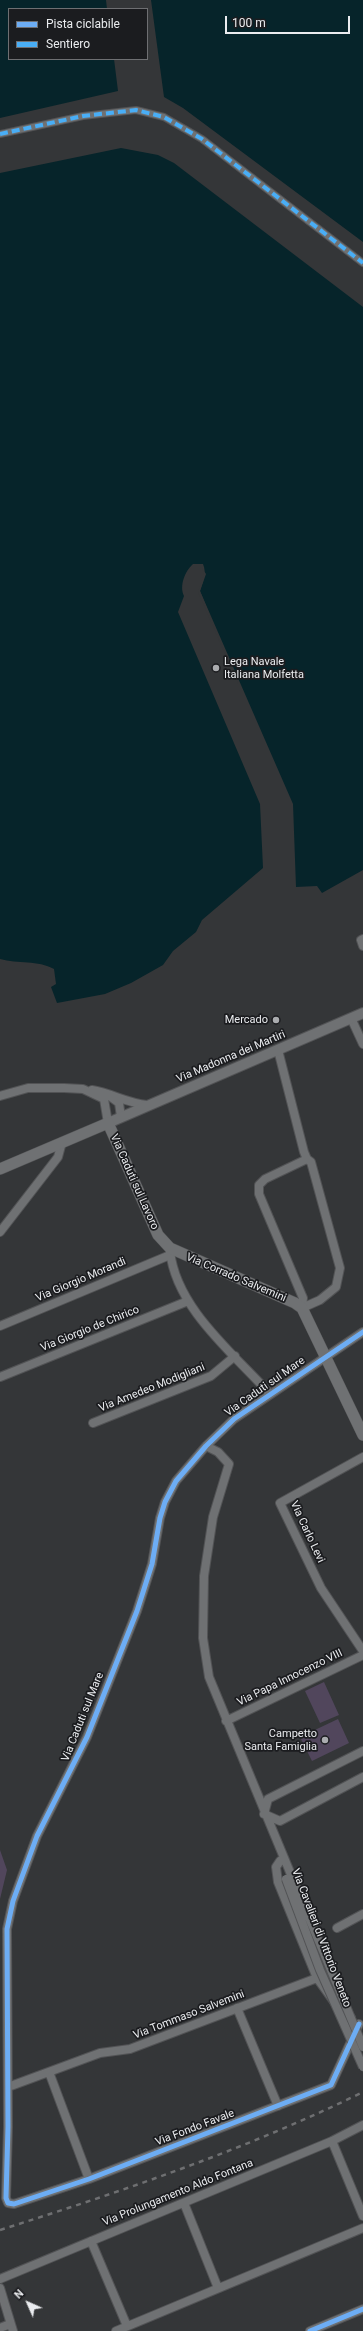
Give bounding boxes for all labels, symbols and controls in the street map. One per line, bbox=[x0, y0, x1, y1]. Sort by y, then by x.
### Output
legend bbox=[8, 8, 148, 60]
scale bar bbox=[227, 8, 352, 34]
text: 100 m bbox=[232, 16, 266, 30]
text: Pista ciclabile bbox=[46, 17, 120, 31]
text: Sentiero bbox=[46, 37, 90, 51]
place label: Lega Navale Italiana Molfetta bbox=[224, 655, 304, 681]
marker: Lega Navale Italiana Molfetta bbox=[211, 663, 221, 673]
place label: Mercado bbox=[225, 1013, 268, 1027]
marker: Mercado bbox=[271, 1015, 281, 1025]
street label: Via Madonna dei Martiri bbox=[175, 1028, 287, 1086]
street label: Via Caduti sul Lavoro bbox=[107, 1132, 161, 1232]
street label: Via Corrado Salvemini bbox=[184, 1251, 288, 1305]
street label: Via Giorgio Morandi bbox=[34, 1255, 128, 1305]
street label: Via Giorgio de Chirico bbox=[39, 1303, 141, 1355]
street label: Via Caduti sul Mare bbox=[222, 1354, 308, 1420]
street label: Via Amedeo Modigliani bbox=[97, 1361, 207, 1415]
street label: Via Carlo Levi bbox=[287, 1499, 327, 1565]
street label: Via Papa Innocenzo VIII bbox=[235, 1647, 345, 1709]
street label: Via Caduti sul Mare bbox=[59, 1670, 107, 1764]
place label: Campetto Santa Famiglia bbox=[244, 1727, 317, 1753]
marker: Campetto Santa Famiglia bbox=[320, 1735, 330, 1745]
street label: Via Cavalieri di Vittorio Veneto bbox=[288, 1867, 354, 2009]
street label: Via Tommaso Salvemini bbox=[132, 1988, 246, 2042]
street label: Via Fondo Favale bbox=[154, 2107, 236, 2149]
street label: Via Prolungamento Aldo Fontana bbox=[101, 2157, 255, 2229]
north arrow bbox=[8, 2283, 48, 2323]
text: N bbox=[12, 2287, 26, 2302]

